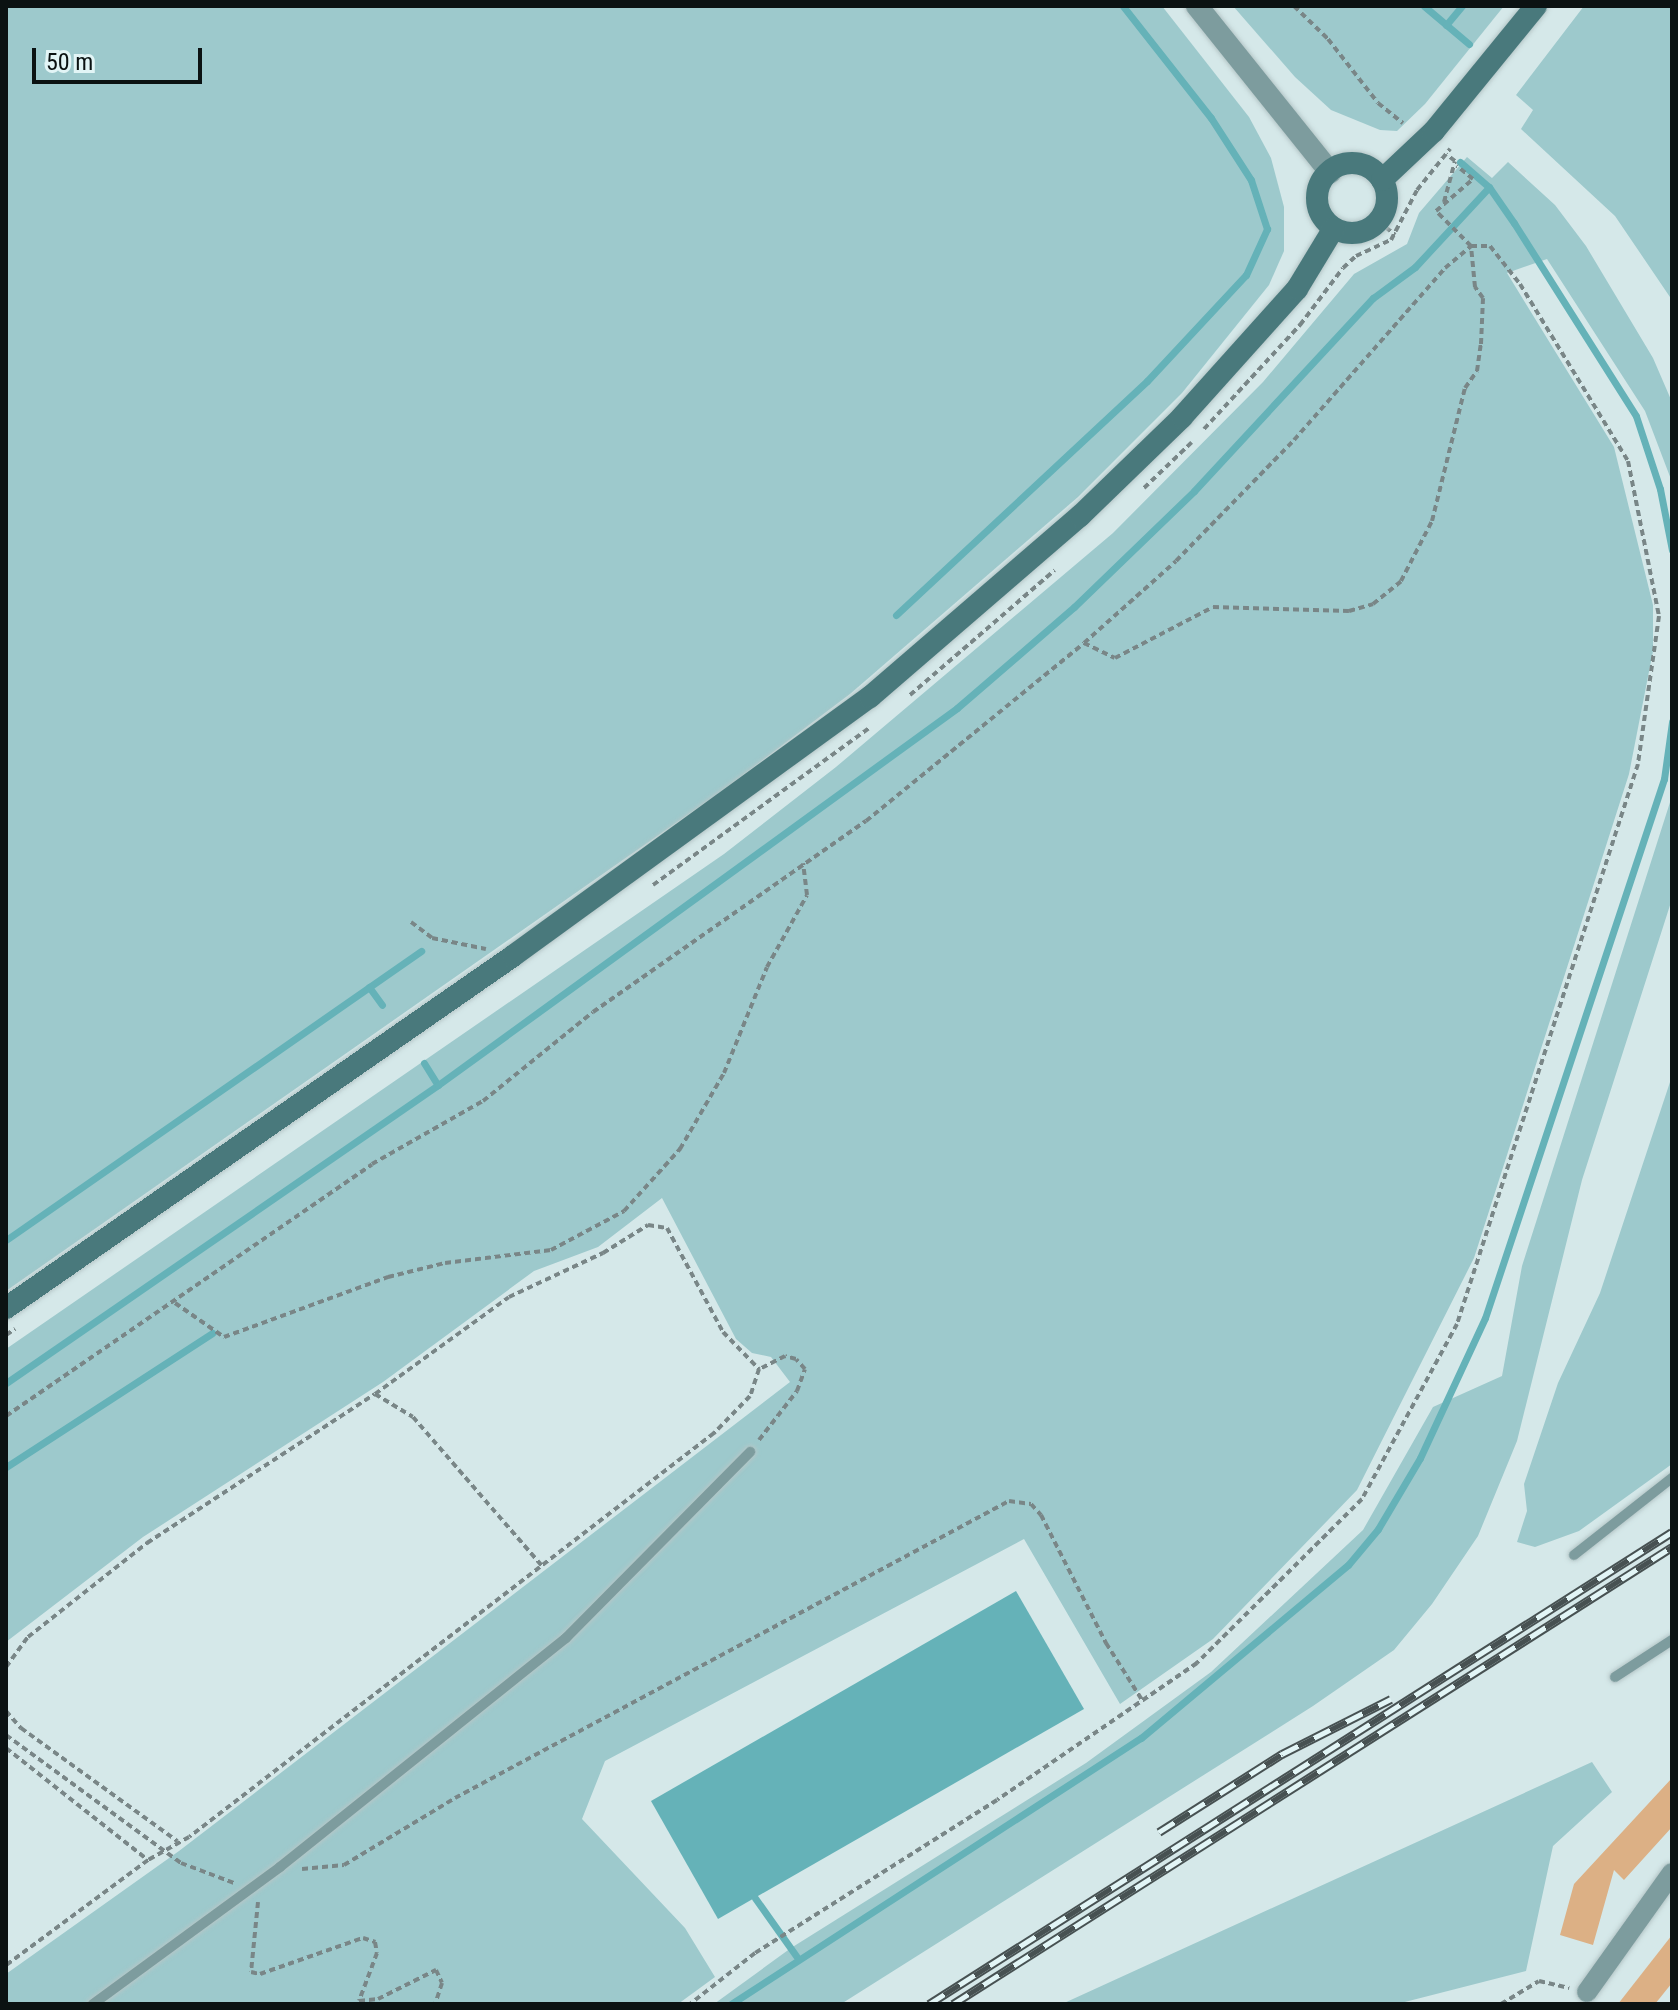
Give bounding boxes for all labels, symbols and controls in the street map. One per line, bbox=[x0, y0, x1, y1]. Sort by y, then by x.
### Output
scale bar bbox=[36, 32, 206, 82]
text: 50 m bbox=[46, 48, 93, 76]

